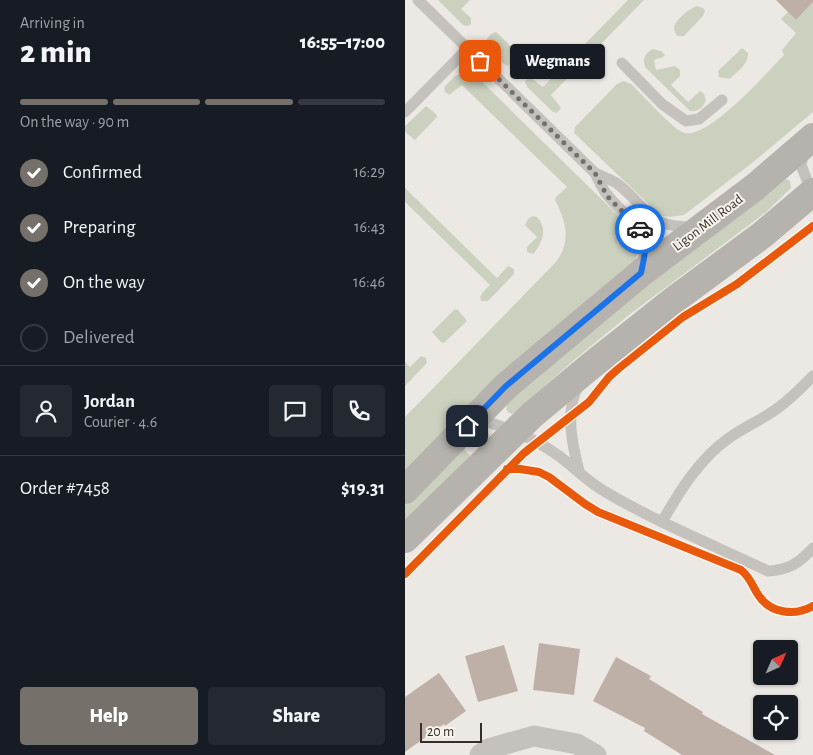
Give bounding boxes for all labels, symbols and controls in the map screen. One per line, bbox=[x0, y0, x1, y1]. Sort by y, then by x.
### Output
text: Arriving in bbox=[20, 15, 85, 31]
text: 16:55–17:00 bbox=[300, 33, 385, 52]
text: 2 min bbox=[20, 36, 92, 68]
pin bbox=[459, 40, 501, 82]
callout: Wegmans bbox=[510, 44, 605, 78]
icon: bag bbox=[466, 47, 494, 75]
text: Wegmans bbox=[525, 53, 590, 69]
text: On the way · 90 m bbox=[20, 114, 129, 130]
icon: check bbox=[20, 159, 48, 187]
text: Confirmed bbox=[63, 163, 142, 182]
text: 16:29 bbox=[354, 164, 385, 180]
street label: Ligon Mill Road bbox=[670, 192, 746, 254]
courier bbox=[615, 204, 665, 254]
icon: check bbox=[20, 214, 48, 242]
icon: car bbox=[626, 215, 654, 243]
text: Preparing bbox=[63, 218, 136, 237]
text: 16:43 bbox=[354, 219, 385, 235]
icon: check bbox=[20, 269, 48, 297]
text: On the way bbox=[63, 273, 145, 292]
text: 16:46 bbox=[353, 274, 385, 290]
text: Delivered bbox=[63, 328, 135, 347]
button: person bbox=[20, 385, 72, 437]
button: chat bbox=[269, 385, 321, 437]
button: phone bbox=[333, 385, 385, 437]
text: Jordan bbox=[84, 392, 135, 411]
pin bbox=[446, 405, 488, 447]
icon: home bbox=[453, 412, 481, 440]
text: Courier · 4.6 bbox=[84, 414, 157, 430]
text: Order #7458 bbox=[20, 479, 110, 498]
text: $19.31 bbox=[341, 479, 385, 498]
north arrow bbox=[753, 640, 797, 685]
map controls bbox=[753, 640, 798, 740]
button: Help bbox=[20, 687, 198, 745]
button: Share bbox=[208, 687, 385, 745]
button: locate bbox=[753, 695, 798, 740]
scale bar bbox=[420, 720, 483, 743]
text: 20 m bbox=[427, 725, 454, 739]

